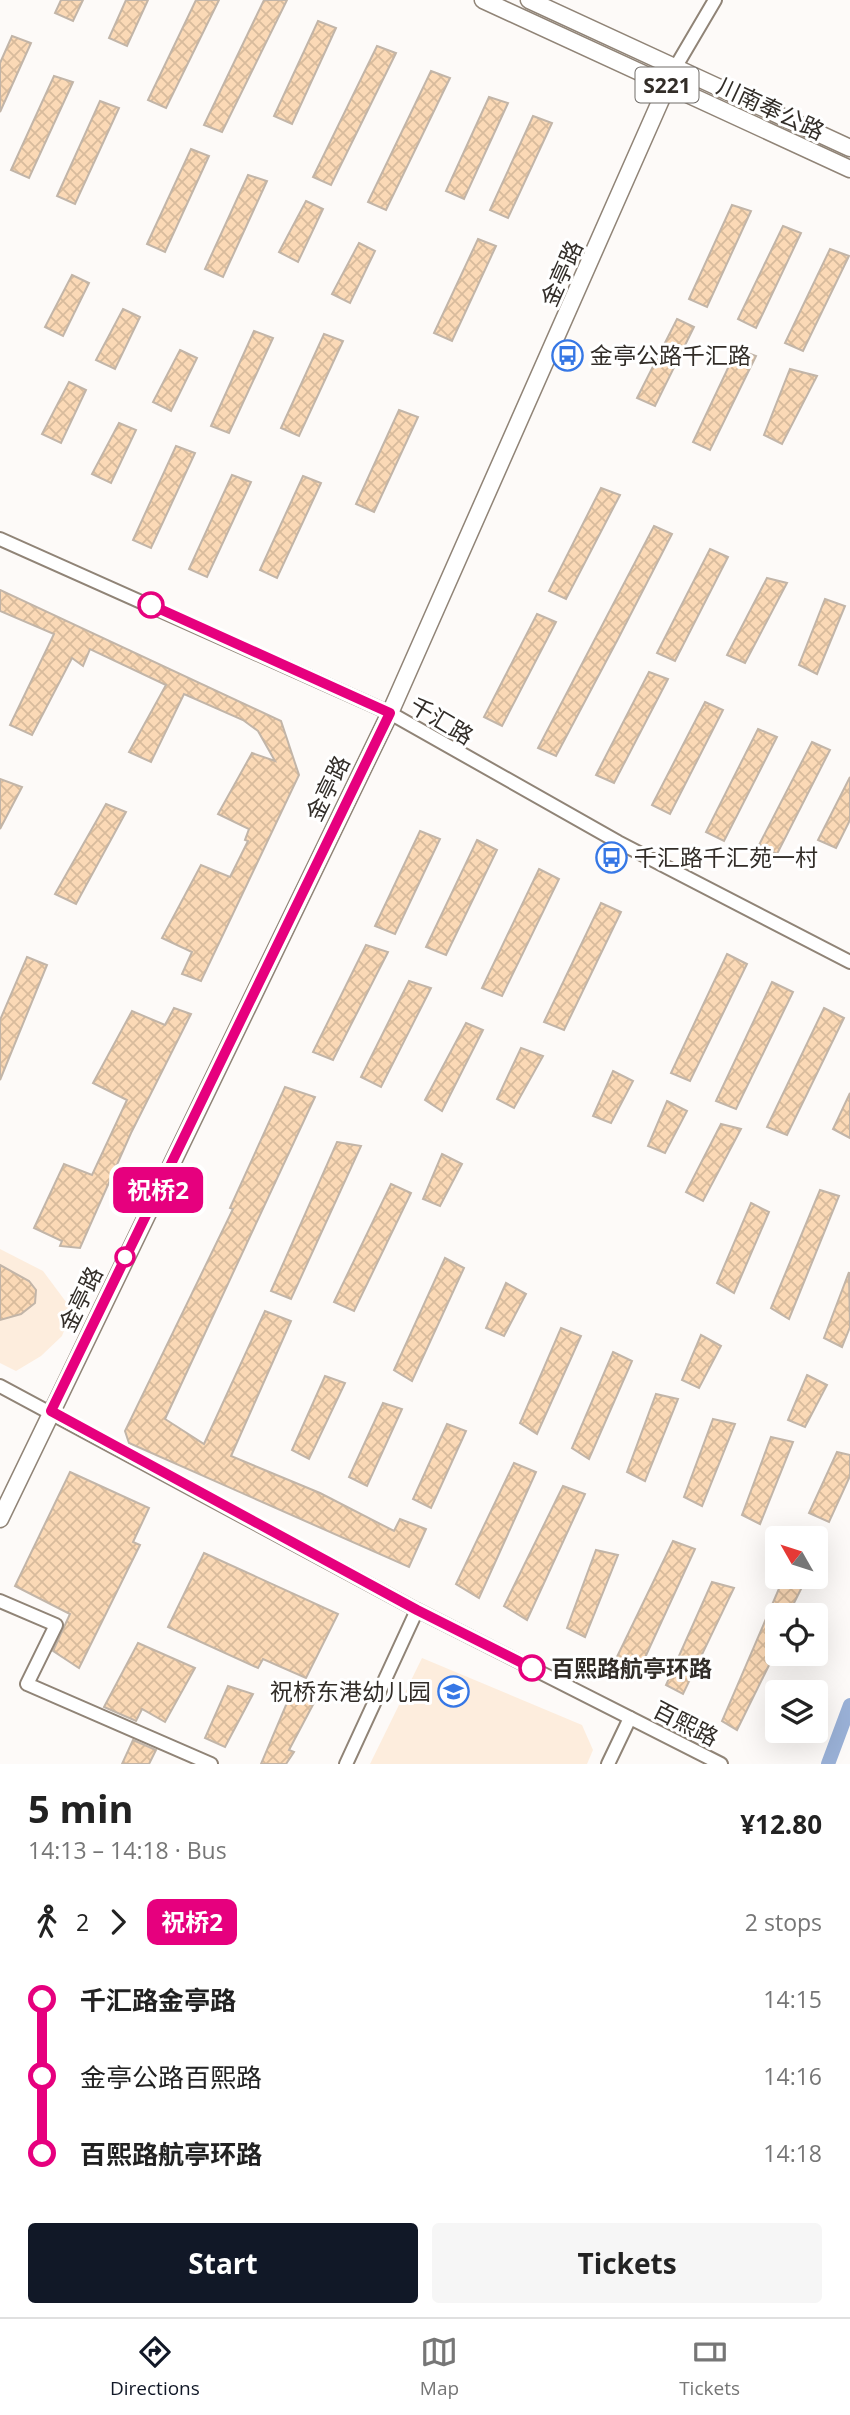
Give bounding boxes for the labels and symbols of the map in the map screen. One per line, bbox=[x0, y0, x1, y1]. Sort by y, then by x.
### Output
road number: S221 bbox=[636, 68, 698, 102]
street label: 川南奉公路 bbox=[712, 69, 830, 147]
street label: 金亭路 bbox=[532, 235, 590, 311]
bus stop icon: 金亭公路千汇路 bbox=[550, 338, 584, 372]
place label: 金亭公路千汇路 bbox=[590, 339, 751, 371]
unlabelled marker bbox=[138, 592, 164, 618]
street label: 千汇路 bbox=[404, 689, 480, 751]
street label: 金亭路 bbox=[297, 750, 357, 826]
bus stop icon: 千汇路千汇苑一村 bbox=[594, 840, 628, 874]
place label: 千汇路千汇苑一村 bbox=[634, 841, 818, 873]
line badge: 祝桥2 bbox=[118, 1167, 198, 1213]
unlabelled marker bbox=[115, 1247, 135, 1267]
street label: 金亭路 bbox=[50, 1261, 110, 1337]
north arrow bbox=[765, 1526, 828, 1589]
place label: 百熙路航亭环路 bbox=[551, 1652, 712, 1684]
marker: 百熙路航亭环路 bbox=[519, 1655, 545, 1681]
school or university icon: 祝桥东港幼儿园 bbox=[437, 1674, 471, 1708]
place label: 祝桥东港幼儿园 bbox=[270, 1675, 431, 1707]
street label: 百熙路 bbox=[648, 1693, 724, 1753]

